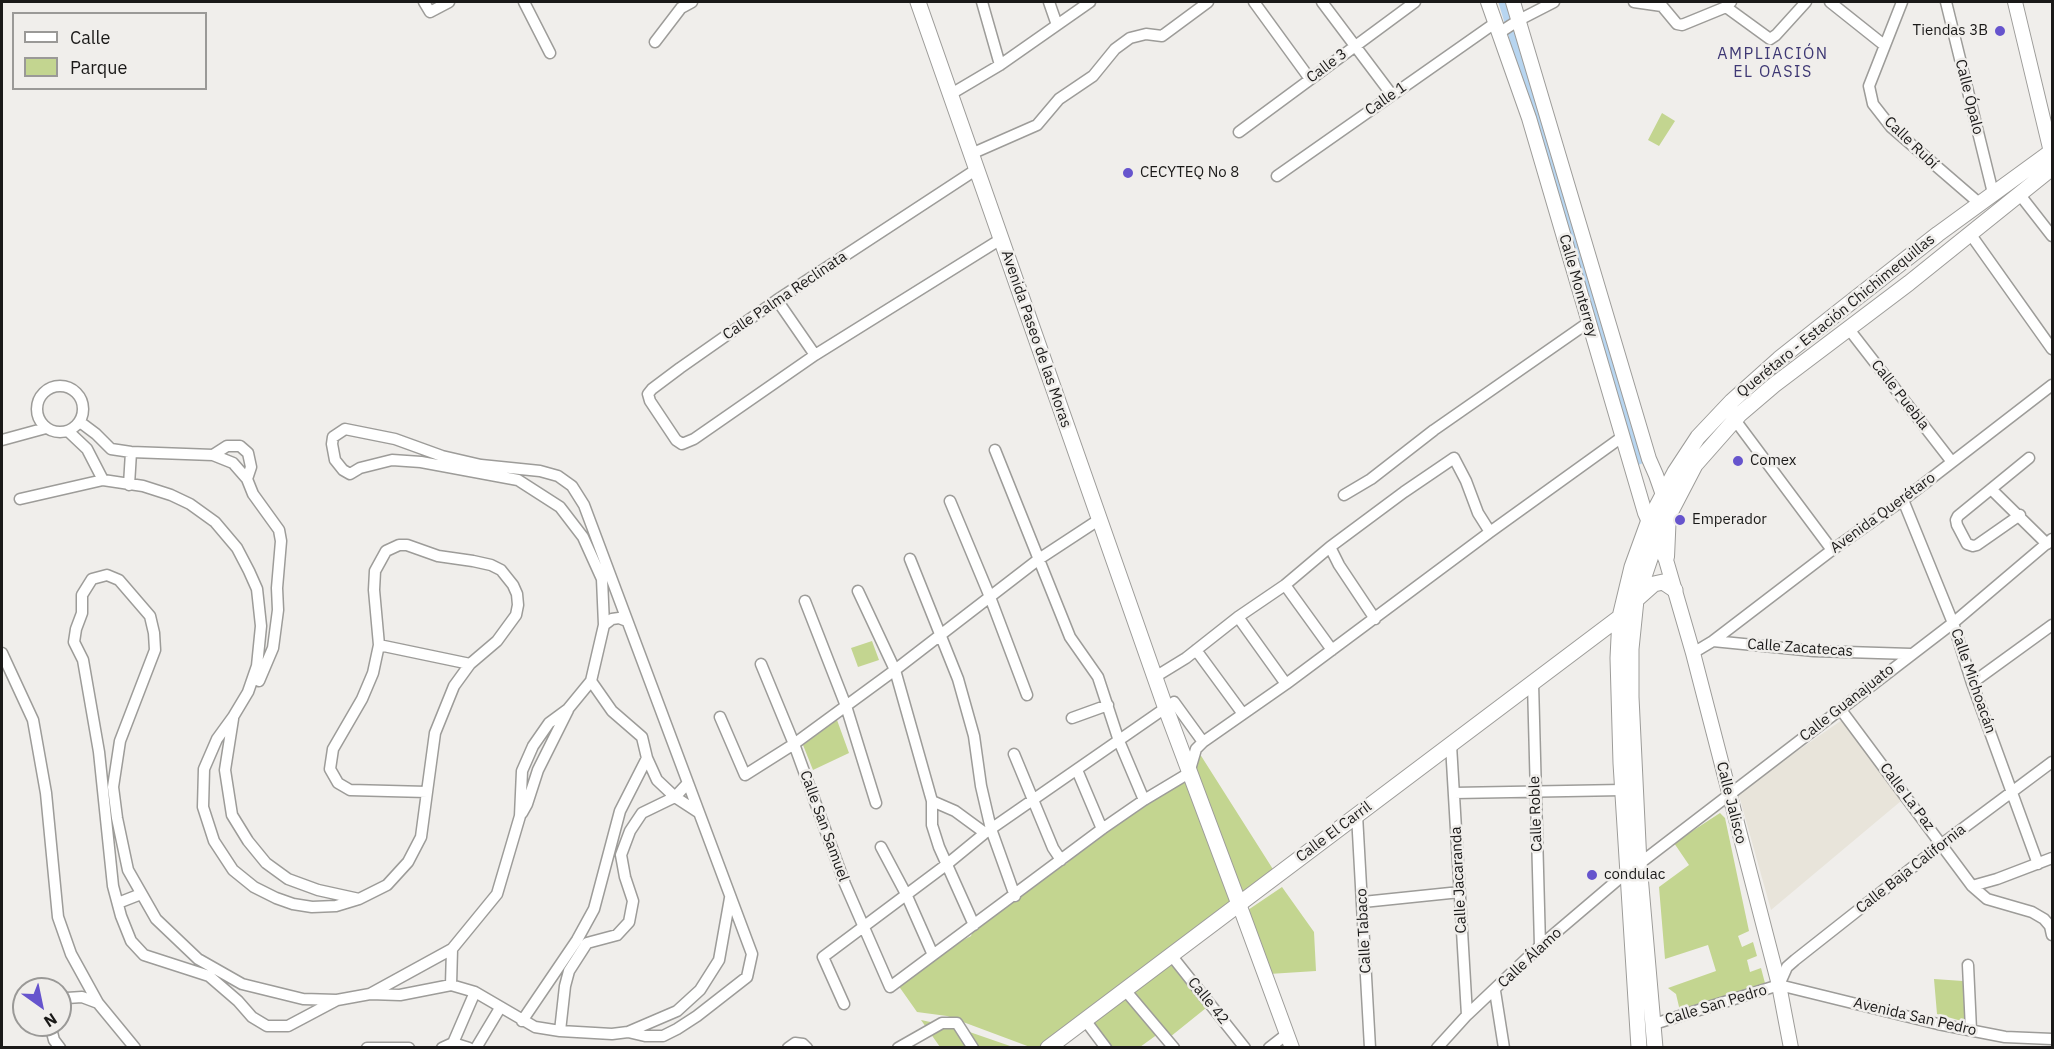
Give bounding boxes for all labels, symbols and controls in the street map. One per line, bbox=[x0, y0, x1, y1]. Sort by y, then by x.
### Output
legend bbox=[12, 12, 207, 90]
place label: Tiendas 3B bbox=[1913, 22, 1988, 40]
marker: Tiendas 3B bbox=[1993, 24, 2007, 38]
text: Calle bbox=[70, 26, 110, 49]
district label: AMPLIACIÓN EL OASIS bbox=[1717, 44, 1829, 82]
street label: Calle 3 bbox=[1303, 45, 1351, 87]
text: Parque bbox=[70, 56, 127, 79]
street label: Calle Ópalo bbox=[1951, 57, 1987, 137]
street label: Calle 1 bbox=[1362, 78, 1410, 120]
street label: Calle Rubí bbox=[1880, 113, 1942, 173]
place label: CECYTEQ No 8 bbox=[1140, 164, 1239, 182]
marker: CECYTEQ No 8 bbox=[1121, 166, 1135, 180]
street label: Querétaro - Estación Chichimequillas bbox=[1733, 231, 1939, 401]
street label: Calle Monterrey bbox=[1555, 232, 1601, 340]
street label: Calle Palma Reclinata bbox=[720, 248, 850, 344]
street label: Avenida Paseo de las Moras bbox=[997, 248, 1075, 430]
street label: Calle Puebla bbox=[1867, 356, 1933, 434]
place label: Comex bbox=[1750, 452, 1796, 470]
marker: Comex bbox=[1731, 454, 1745, 468]
street label: Avenida Querétaro bbox=[1827, 469, 1939, 557]
place label: Emperador bbox=[1692, 511, 1767, 529]
marker: Emperador bbox=[1673, 513, 1687, 527]
street label: Calle Michoacán bbox=[1947, 626, 1999, 736]
street label: Calle Zacatecas bbox=[1747, 635, 1853, 661]
street label: Calle Guanajuato bbox=[1796, 661, 1898, 745]
street label: Calle Jalisco bbox=[1712, 760, 1750, 846]
street label: Calle La Paz bbox=[1876, 760, 1938, 834]
street label: Calle San Samuel bbox=[796, 768, 852, 884]
street label: Calle Roble bbox=[1526, 776, 1546, 852]
street label: Calle El Carril bbox=[1293, 798, 1375, 866]
street label: Calle Baja California bbox=[1852, 821, 1970, 917]
street label: Calle Jacaranda bbox=[1447, 826, 1471, 934]
place label: condulac bbox=[1604, 866, 1665, 884]
marker: condulac bbox=[1585, 868, 1599, 882]
street label: Calle Tabaco bbox=[1353, 888, 1375, 974]
street label: Calle Álamo bbox=[1494, 924, 1566, 992]
street label: Calle 42 bbox=[1184, 974, 1232, 1028]
north arrow bbox=[12, 977, 72, 1037]
street label: Calle San Pedro bbox=[1663, 981, 1769, 1029]
street label: Avenida San Pedro bbox=[1852, 994, 1978, 1040]
text: N bbox=[40, 1009, 61, 1032]

